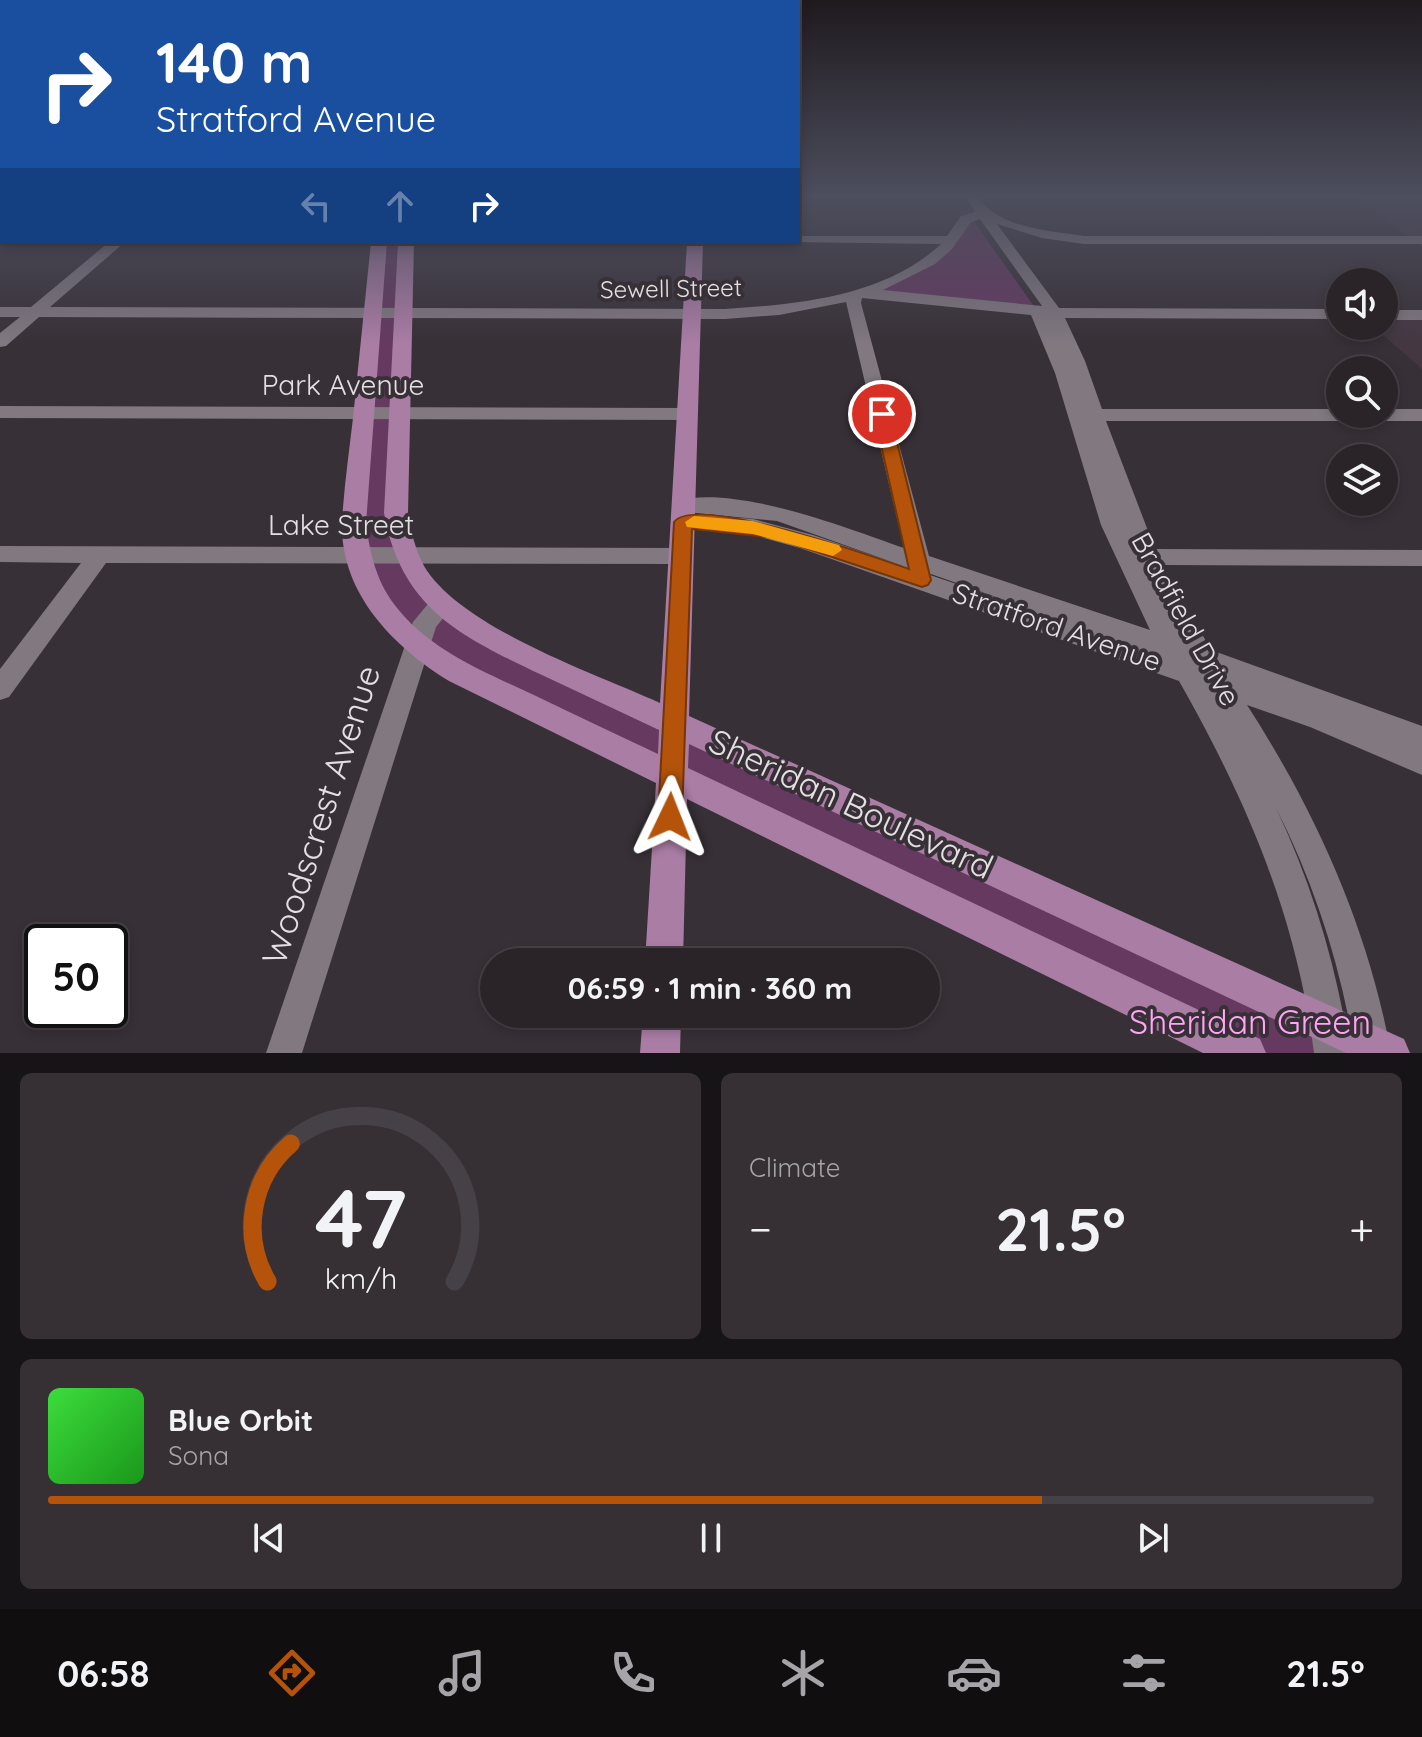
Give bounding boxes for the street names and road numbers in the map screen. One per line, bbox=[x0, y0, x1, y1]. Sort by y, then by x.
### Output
street label: Sewell Street bbox=[600, 272, 742, 304]
street label: Park Avenue bbox=[262, 367, 424, 402]
street label: Lake Street bbox=[268, 507, 414, 542]
street label: Bradfield Drive bbox=[1124, 526, 1248, 711]
street label: Stratford Avenue bbox=[948, 575, 1166, 679]
street label: Woodscrest Avenue bbox=[252, 660, 389, 970]
street label: Sheridan Boulevard bbox=[703, 719, 1000, 888]

